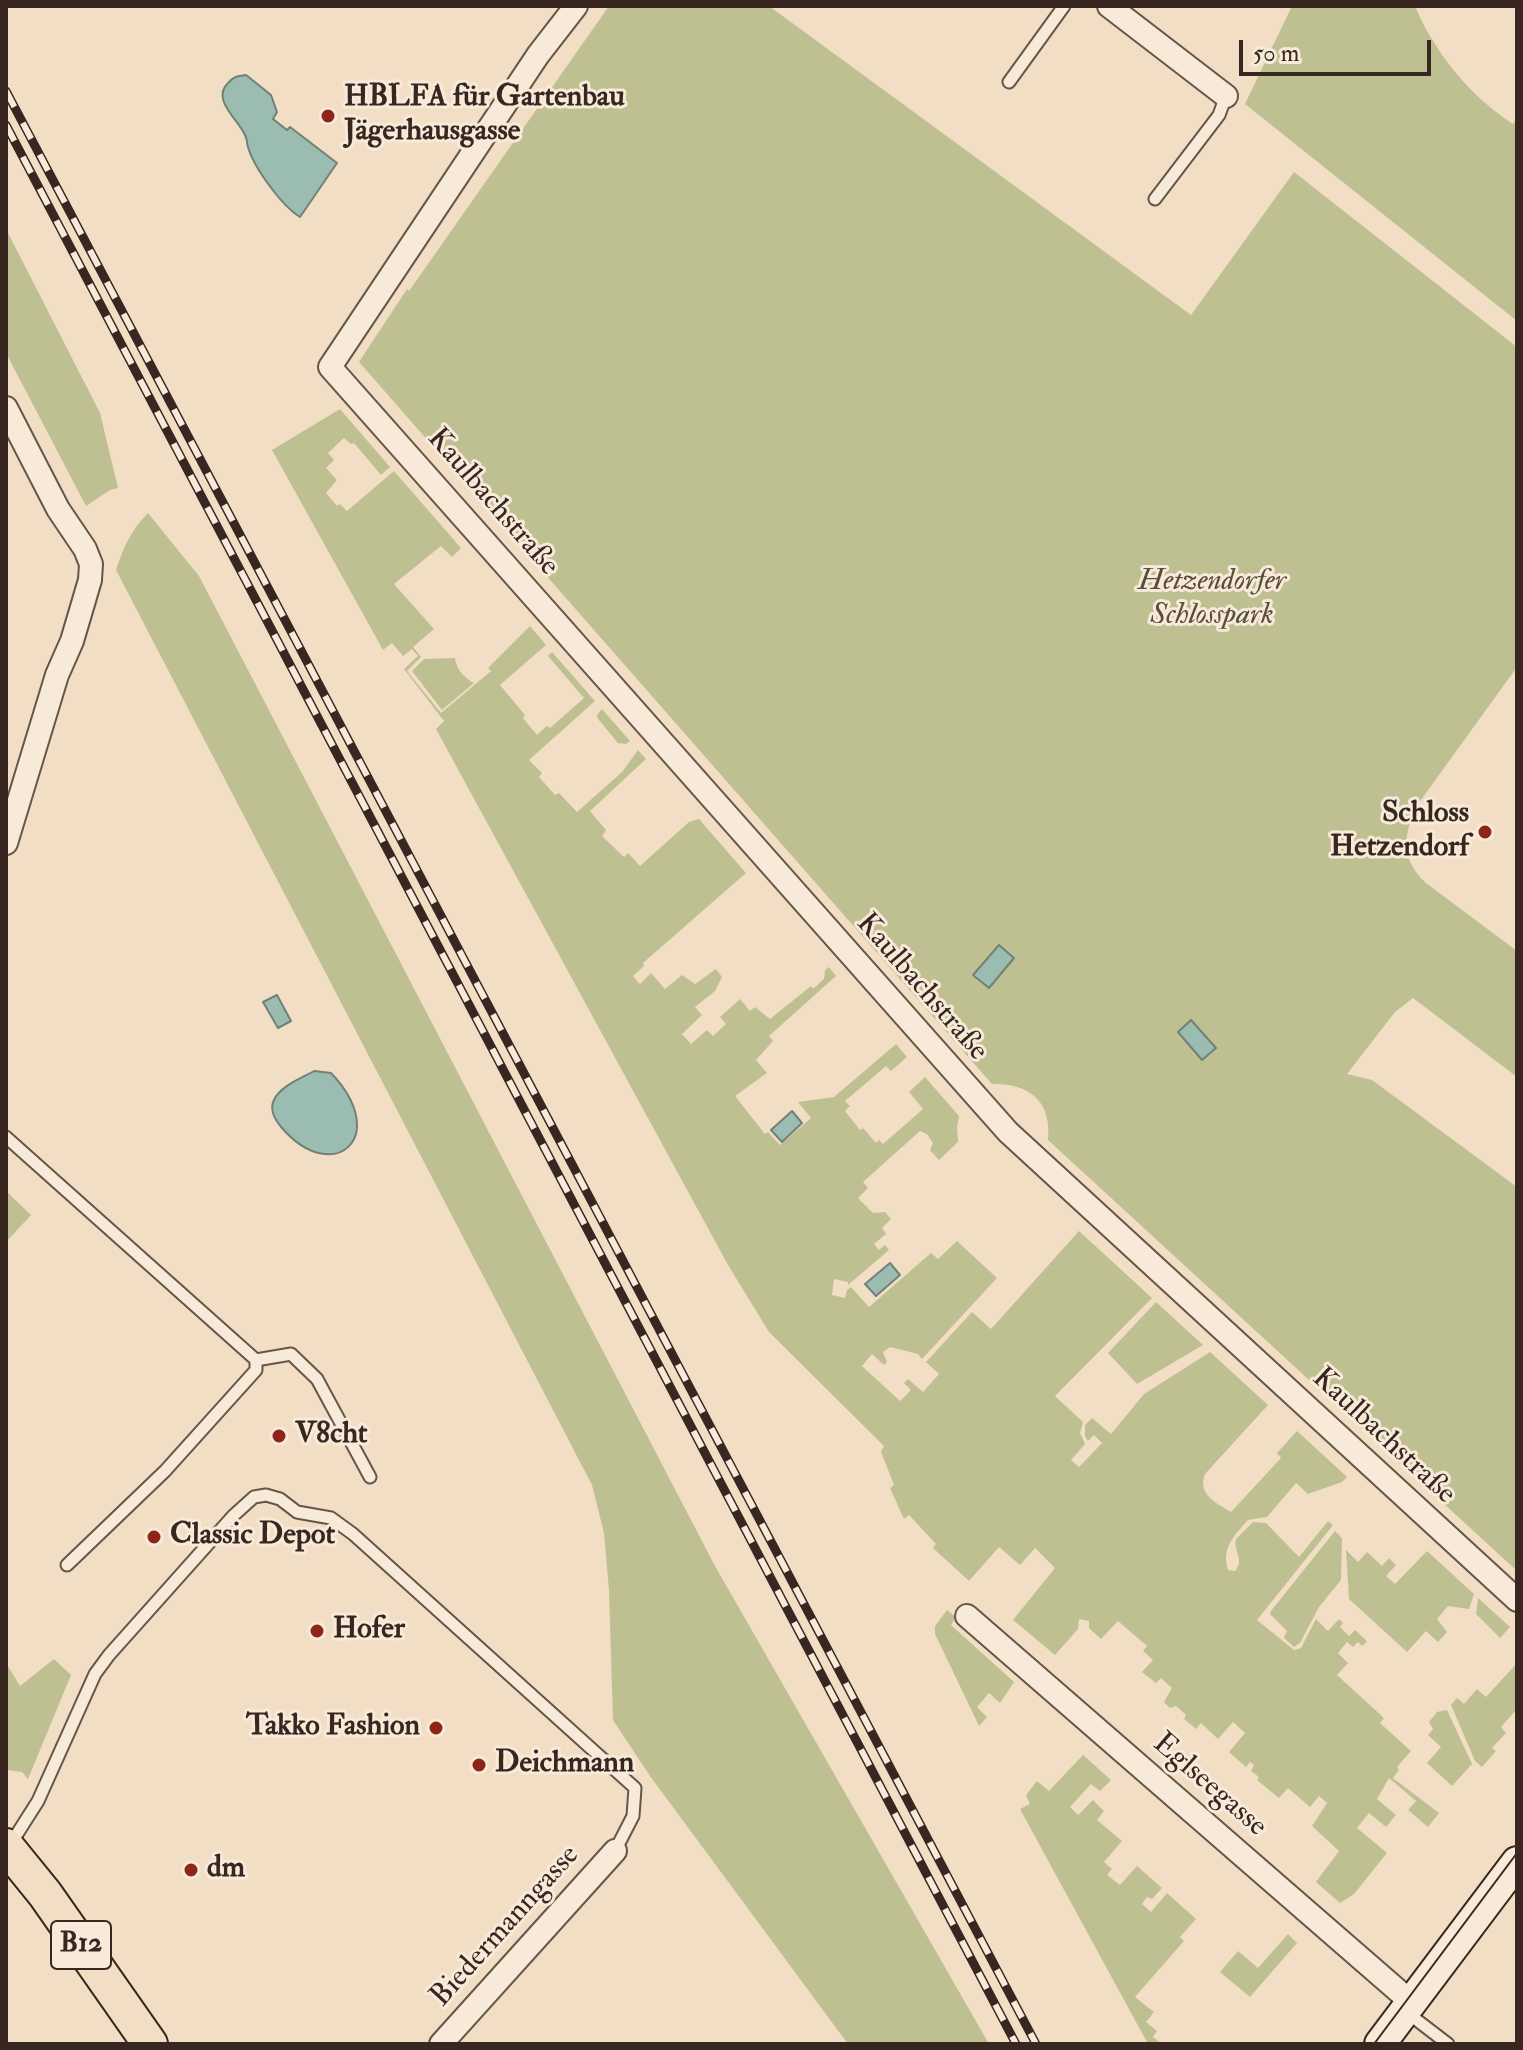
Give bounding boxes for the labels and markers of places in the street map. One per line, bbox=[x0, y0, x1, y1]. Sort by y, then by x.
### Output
place label: HBLFA für Gartenbau Jägerhausgasse bbox=[344, 81, 625, 152]
marker: HBLFA für Gartenbau Jägerhausgasse bbox=[319, 107, 337, 125]
place label: Schloss Hetzendorf bbox=[1330, 797, 1469, 868]
marker: Schloss Hetzendorf bbox=[1476, 823, 1494, 841]
place label: V8cht bbox=[295, 1418, 368, 1454]
marker: V8cht bbox=[270, 1427, 288, 1445]
place label: Classic Depot bbox=[170, 1519, 335, 1555]
marker: Classic Depot bbox=[145, 1528, 163, 1546]
place label: Hofer bbox=[333, 1613, 405, 1649]
marker: Hofer bbox=[308, 1622, 326, 1640]
place label: Takko Fashion bbox=[246, 1710, 420, 1746]
marker: Takko Fashion bbox=[427, 1719, 445, 1737]
place label: Deichmann bbox=[495, 1747, 634, 1783]
marker: Deichmann bbox=[470, 1756, 488, 1774]
place label: dm bbox=[207, 1852, 245, 1888]
marker: dm bbox=[182, 1861, 200, 1879]

